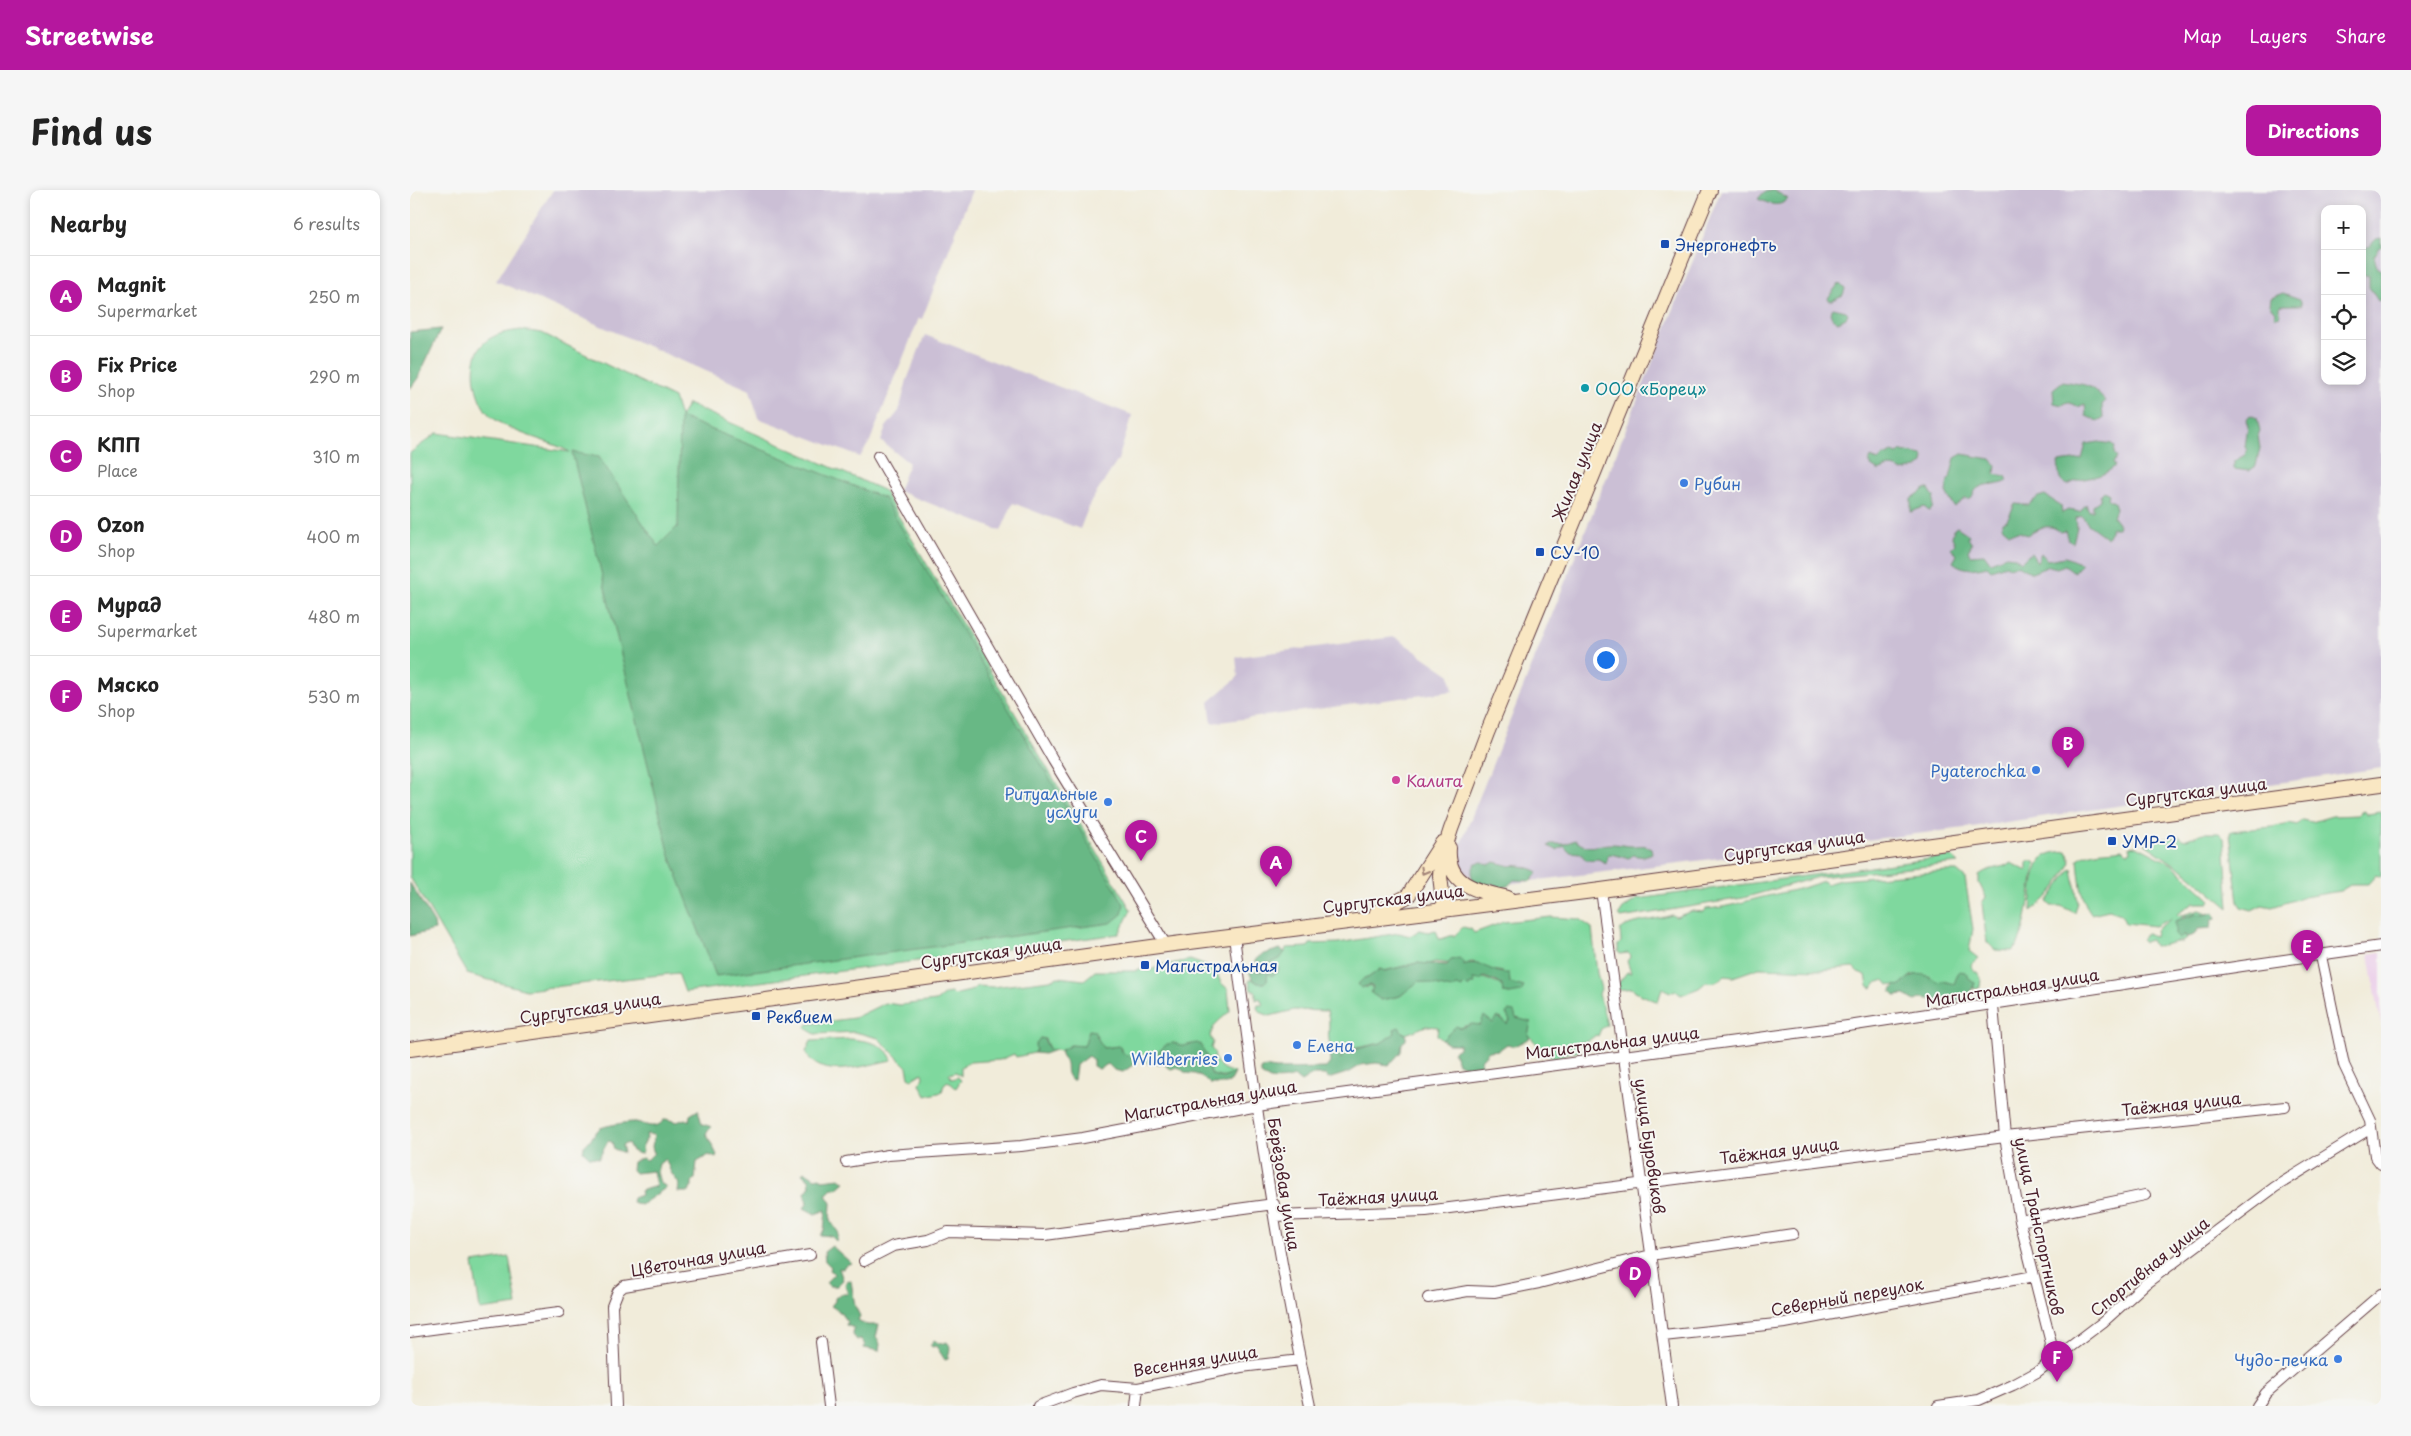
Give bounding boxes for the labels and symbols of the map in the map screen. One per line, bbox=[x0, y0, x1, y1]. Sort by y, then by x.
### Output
place label: Энергонефть bbox=[1675, 232, 1777, 256]
marker: Энергонефть bbox=[1659, 238, 1671, 250]
place label: ООО «Борец» bbox=[1595, 376, 1706, 400]
marker: ООО «Борец» bbox=[1579, 382, 1591, 394]
street label: Жилая улица bbox=[1545, 418, 1607, 525]
place label: Рубин bbox=[1694, 471, 1741, 495]
marker: Рубин bbox=[1678, 477, 1690, 489]
place label: СУ-10 bbox=[1550, 540, 1600, 564]
marker: СУ-10 bbox=[1534, 546, 1546, 558]
your location bbox=[1593, 647, 1619, 673]
pin: B bbox=[2052, 727, 2084, 768]
place label: Pyaterochka bbox=[1931, 758, 2026, 782]
marker: Pyaterochka bbox=[2030, 764, 2042, 776]
place label: Калита bbox=[1406, 768, 1463, 792]
street label: Сургутская улица bbox=[2124, 770, 2268, 812]
marker: Калита bbox=[1390, 774, 1402, 786]
place label: Ритуальные услуги bbox=[1004, 781, 1098, 823]
marker: Ритуальные услуги bbox=[1102, 796, 1114, 808]
pin: C bbox=[1125, 820, 1157, 861]
street label: Сургутская улица bbox=[1722, 823, 1866, 867]
place label: УМР-2 bbox=[2122, 829, 2177, 853]
marker: УМР-2 bbox=[2106, 835, 2118, 847]
pin: A bbox=[1260, 846, 1292, 887]
one-way arrow bbox=[1421, 865, 1431, 874]
street label: Сургутская улица bbox=[1321, 877, 1465, 919]
street label: Сургутская улица bbox=[919, 930, 1063, 974]
pin: E bbox=[2291, 930, 2323, 971]
place label: Магистральная bbox=[1155, 953, 1278, 977]
marker: Магистральная bbox=[1139, 959, 1151, 971]
street label: Магистральная улица bbox=[1924, 961, 2100, 1013]
street label: Сургутская улица bbox=[518, 985, 662, 1029]
place label: Реквием bbox=[766, 1004, 833, 1028]
marker: Реквием bbox=[750, 1010, 762, 1022]
street label: Магистральная улица bbox=[1524, 1019, 1700, 1065]
place label: Елена bbox=[1307, 1033, 1354, 1057]
marker: Елена bbox=[1291, 1039, 1303, 1051]
place label: Wildberries bbox=[1131, 1046, 1218, 1070]
marker: Wildberries bbox=[1222, 1052, 1234, 1064]
street label: Магистральная улица bbox=[1122, 1073, 1298, 1127]
street label: улица Буровиков bbox=[1630, 1077, 1672, 1215]
street label: Таёжная улица bbox=[2120, 1085, 2242, 1121]
street label: Берёзовая улица bbox=[1263, 1116, 1307, 1252]
street label: Таёжная улица bbox=[1718, 1131, 1840, 1169]
street label: улица Транспортников bbox=[2009, 1135, 2071, 1317]
street label: Таёжная улица bbox=[1317, 1181, 1439, 1211]
street label: Спортивная улица bbox=[2084, 1210, 2214, 1322]
street label: Цветочная улица bbox=[629, 1234, 767, 1282]
pin: D bbox=[1619, 1257, 1651, 1298]
street label: Северный переулок bbox=[1769, 1271, 1926, 1321]
street label: Весенняя улица bbox=[1131, 1338, 1259, 1382]
pin: F bbox=[2041, 1341, 2073, 1382]
place label: Чудо-печка bbox=[2234, 1347, 2328, 1371]
marker: Чудо-печка bbox=[2332, 1353, 2344, 1365]

